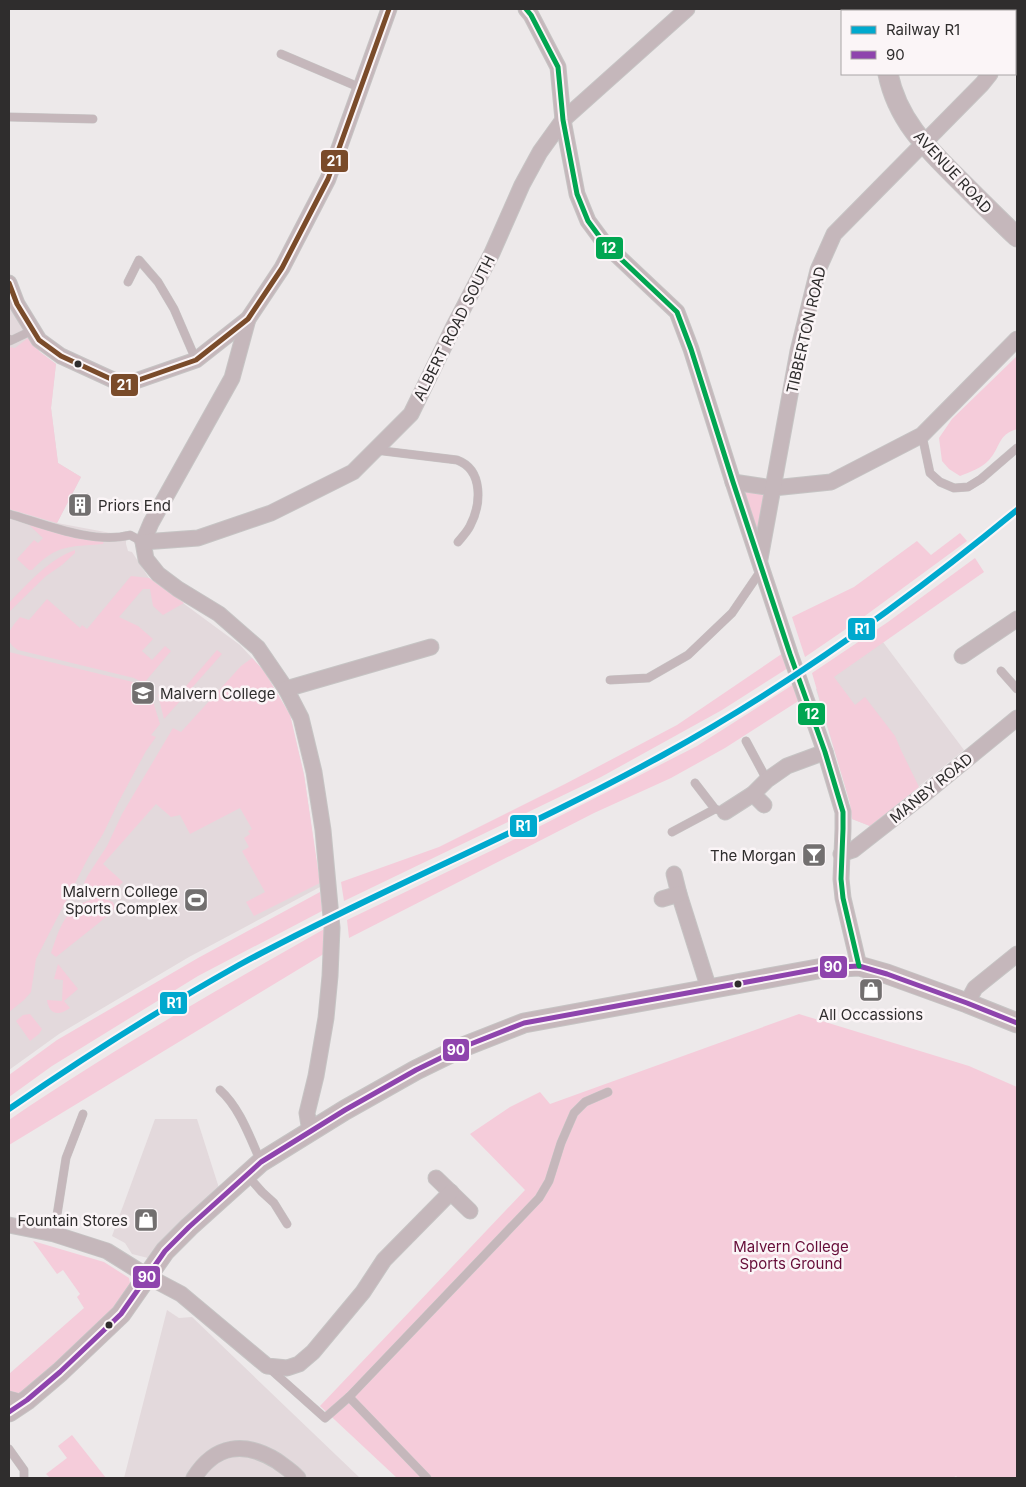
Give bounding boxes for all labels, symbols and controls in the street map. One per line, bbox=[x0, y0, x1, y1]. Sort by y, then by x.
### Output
legend bbox=[841, 10, 1016, 75]
text: Railway R1 bbox=[886, 20, 960, 39]
text: 90 bbox=[886, 45, 905, 64]
street label: AVENUE ROAD bbox=[910, 127, 996, 217]
line badge: 21 bbox=[320, 149, 349, 173]
text: 21 bbox=[327, 152, 341, 169]
line badge: 12 bbox=[595, 236, 624, 260]
text: 12 bbox=[602, 239, 617, 256]
street label: ALBERT ROAD SOUTH bbox=[409, 252, 499, 404]
street label: TIBBERTON ROAD bbox=[782, 265, 830, 395]
unlabelled marker bbox=[73, 359, 83, 369]
line badge: 21 bbox=[110, 373, 139, 397]
text: 21 bbox=[117, 376, 131, 393]
building icon: Priors End bbox=[67, 492, 93, 518]
place label: Priors End bbox=[98, 496, 171, 515]
line badge: R1 bbox=[847, 617, 876, 641]
text: R1 bbox=[854, 620, 870, 637]
school or university icon: Malvern College bbox=[130, 680, 156, 706]
place label: Malvern College bbox=[160, 684, 275, 703]
line badge: 12 bbox=[797, 702, 826, 726]
text: 12 bbox=[805, 705, 820, 722]
street label: MANBY ROAD bbox=[886, 749, 976, 827]
line badge: R1 bbox=[509, 814, 538, 838]
text: R1 bbox=[515, 817, 531, 834]
bar icon: The Morgan bbox=[801, 842, 827, 868]
place label: The Morgan bbox=[710, 846, 796, 865]
place label: Malvern College Sports Complex bbox=[63, 882, 178, 918]
sports icon: Malvern College Sports Complex bbox=[183, 887, 209, 913]
line badge: 90 bbox=[819, 955, 848, 979]
text: 90 bbox=[824, 958, 842, 975]
shop icon: All Occassions bbox=[858, 977, 884, 1003]
unlabelled marker bbox=[733, 979, 743, 989]
line badge: R1 bbox=[159, 991, 188, 1015]
text: R1 bbox=[166, 994, 182, 1011]
place label: All Occassions bbox=[819, 1005, 923, 1024]
line badge: 90 bbox=[442, 1038, 470, 1062]
text: 90 bbox=[447, 1041, 465, 1058]
shop icon: Fountain Stores bbox=[133, 1207, 159, 1233]
place label: Fountain Stores bbox=[17, 1211, 128, 1230]
park label: Malvern College Sports Ground bbox=[733, 1237, 849, 1273]
line badge: 90 bbox=[132, 1265, 161, 1289]
text: 90 bbox=[138, 1268, 156, 1285]
unlabelled marker bbox=[104, 1320, 114, 1330]

